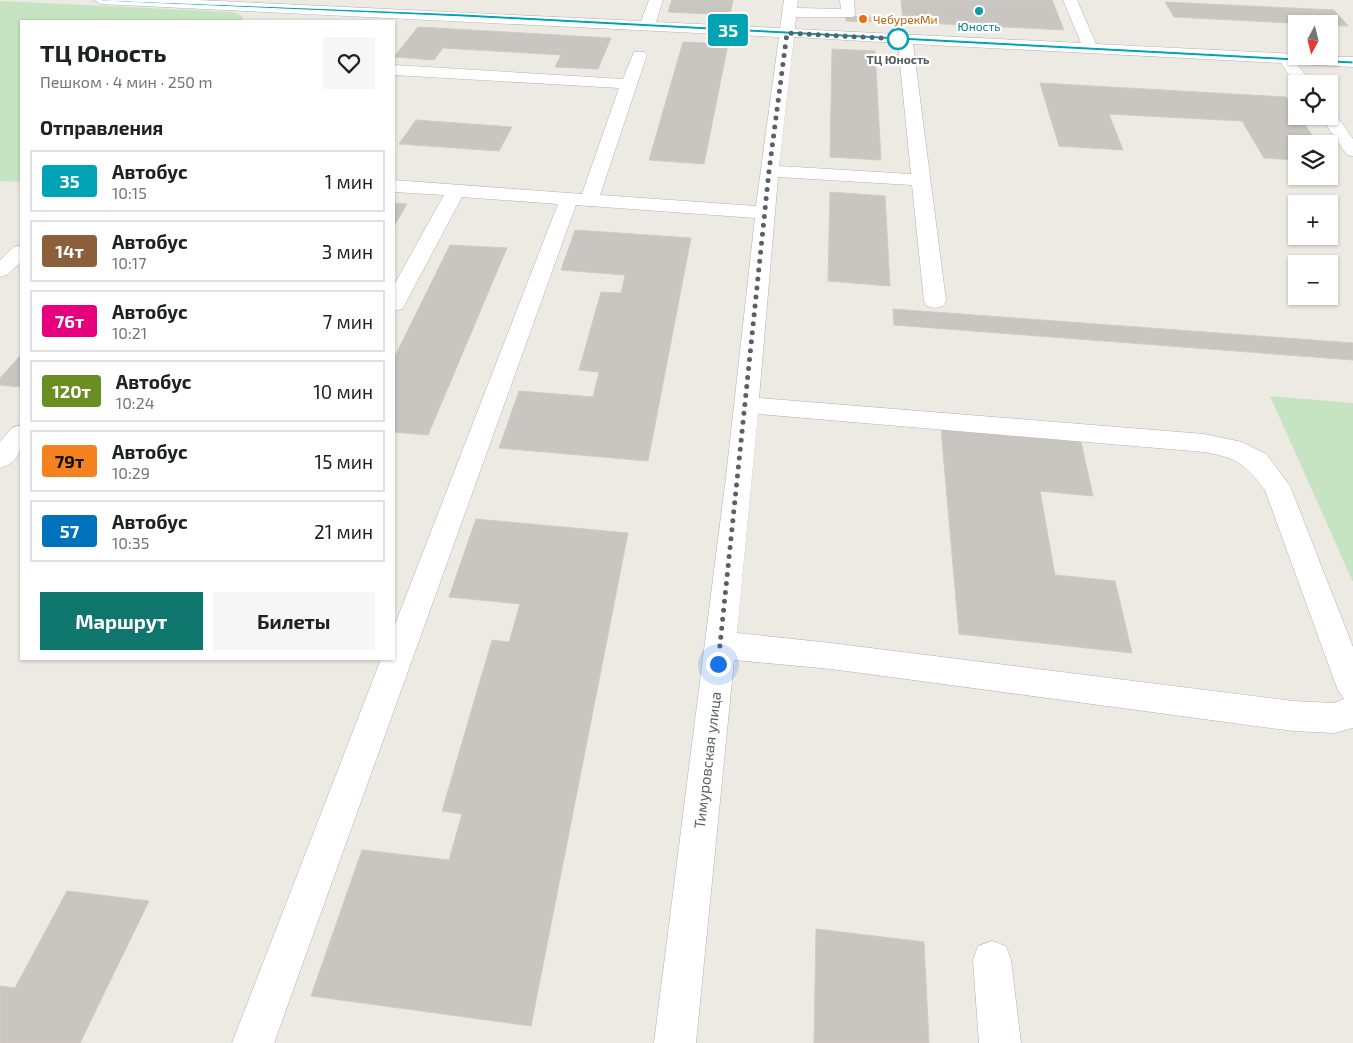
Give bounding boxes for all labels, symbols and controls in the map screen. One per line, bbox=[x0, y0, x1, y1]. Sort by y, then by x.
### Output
marker: Юность bbox=[973, 5, 985, 17]
place label: ЧебурекМи bbox=[873, 12, 938, 27]
marker: ЧебурекМи bbox=[857, 13, 869, 25]
line badge: 35 bbox=[706, 14, 750, 46]
north arrow bbox=[1288, 15, 1338, 65]
map controls bbox=[1288, 15, 1338, 305]
text: 35 bbox=[718, 19, 738, 41]
place label: Юность bbox=[958, 19, 1000, 33]
marker: ТЦ Юность bbox=[887, 28, 909, 50]
button: heart bbox=[323, 37, 375, 89]
text: ТЦ Юность bbox=[40, 38, 166, 67]
place label: ТЦ Юность bbox=[866, 52, 930, 66]
text: Пешком · 4 мин · 250 m bbox=[40, 72, 213, 91]
button: locate bbox=[1288, 75, 1338, 125]
text: Отправления bbox=[40, 116, 163, 139]
button: layers bbox=[1288, 135, 1338, 185]
text: Автобус bbox=[112, 160, 188, 183]
text: 35 bbox=[59, 170, 80, 192]
text: 1 мин bbox=[325, 170, 373, 193]
text: 10:15 bbox=[112, 183, 147, 202]
button: + bbox=[1288, 195, 1338, 245]
text: Автобус bbox=[112, 230, 188, 253]
text: 14т bbox=[55, 240, 84, 262]
text: 3 мин bbox=[322, 240, 373, 263]
text: 10:17 bbox=[112, 253, 146, 272]
button: − bbox=[1288, 255, 1338, 305]
text: Автобус bbox=[112, 300, 188, 323]
text: 76т bbox=[55, 310, 84, 332]
text: 7 мин bbox=[323, 310, 373, 333]
text: 10:21 bbox=[112, 323, 147, 342]
text: Автобус bbox=[116, 370, 191, 393]
text: 120т bbox=[52, 380, 91, 402]
text: 10 мин bbox=[313, 380, 373, 403]
text: 10:24 bbox=[116, 393, 154, 412]
text: Автобус bbox=[112, 440, 188, 463]
text: 79т bbox=[55, 450, 84, 472]
text: 15 мин bbox=[315, 450, 373, 473]
text: 10:29 bbox=[112, 463, 150, 482]
text: Автобус bbox=[112, 510, 188, 533]
text: 57 bbox=[60, 520, 79, 542]
text: 21 мин bbox=[314, 520, 373, 543]
text: 10:35 bbox=[112, 533, 149, 552]
button: Маршрут bbox=[40, 592, 203, 650]
button: Билеты bbox=[213, 592, 375, 650]
your location bbox=[706, 652, 731, 677]
street label: Тимуровская улица bbox=[690, 690, 725, 830]

